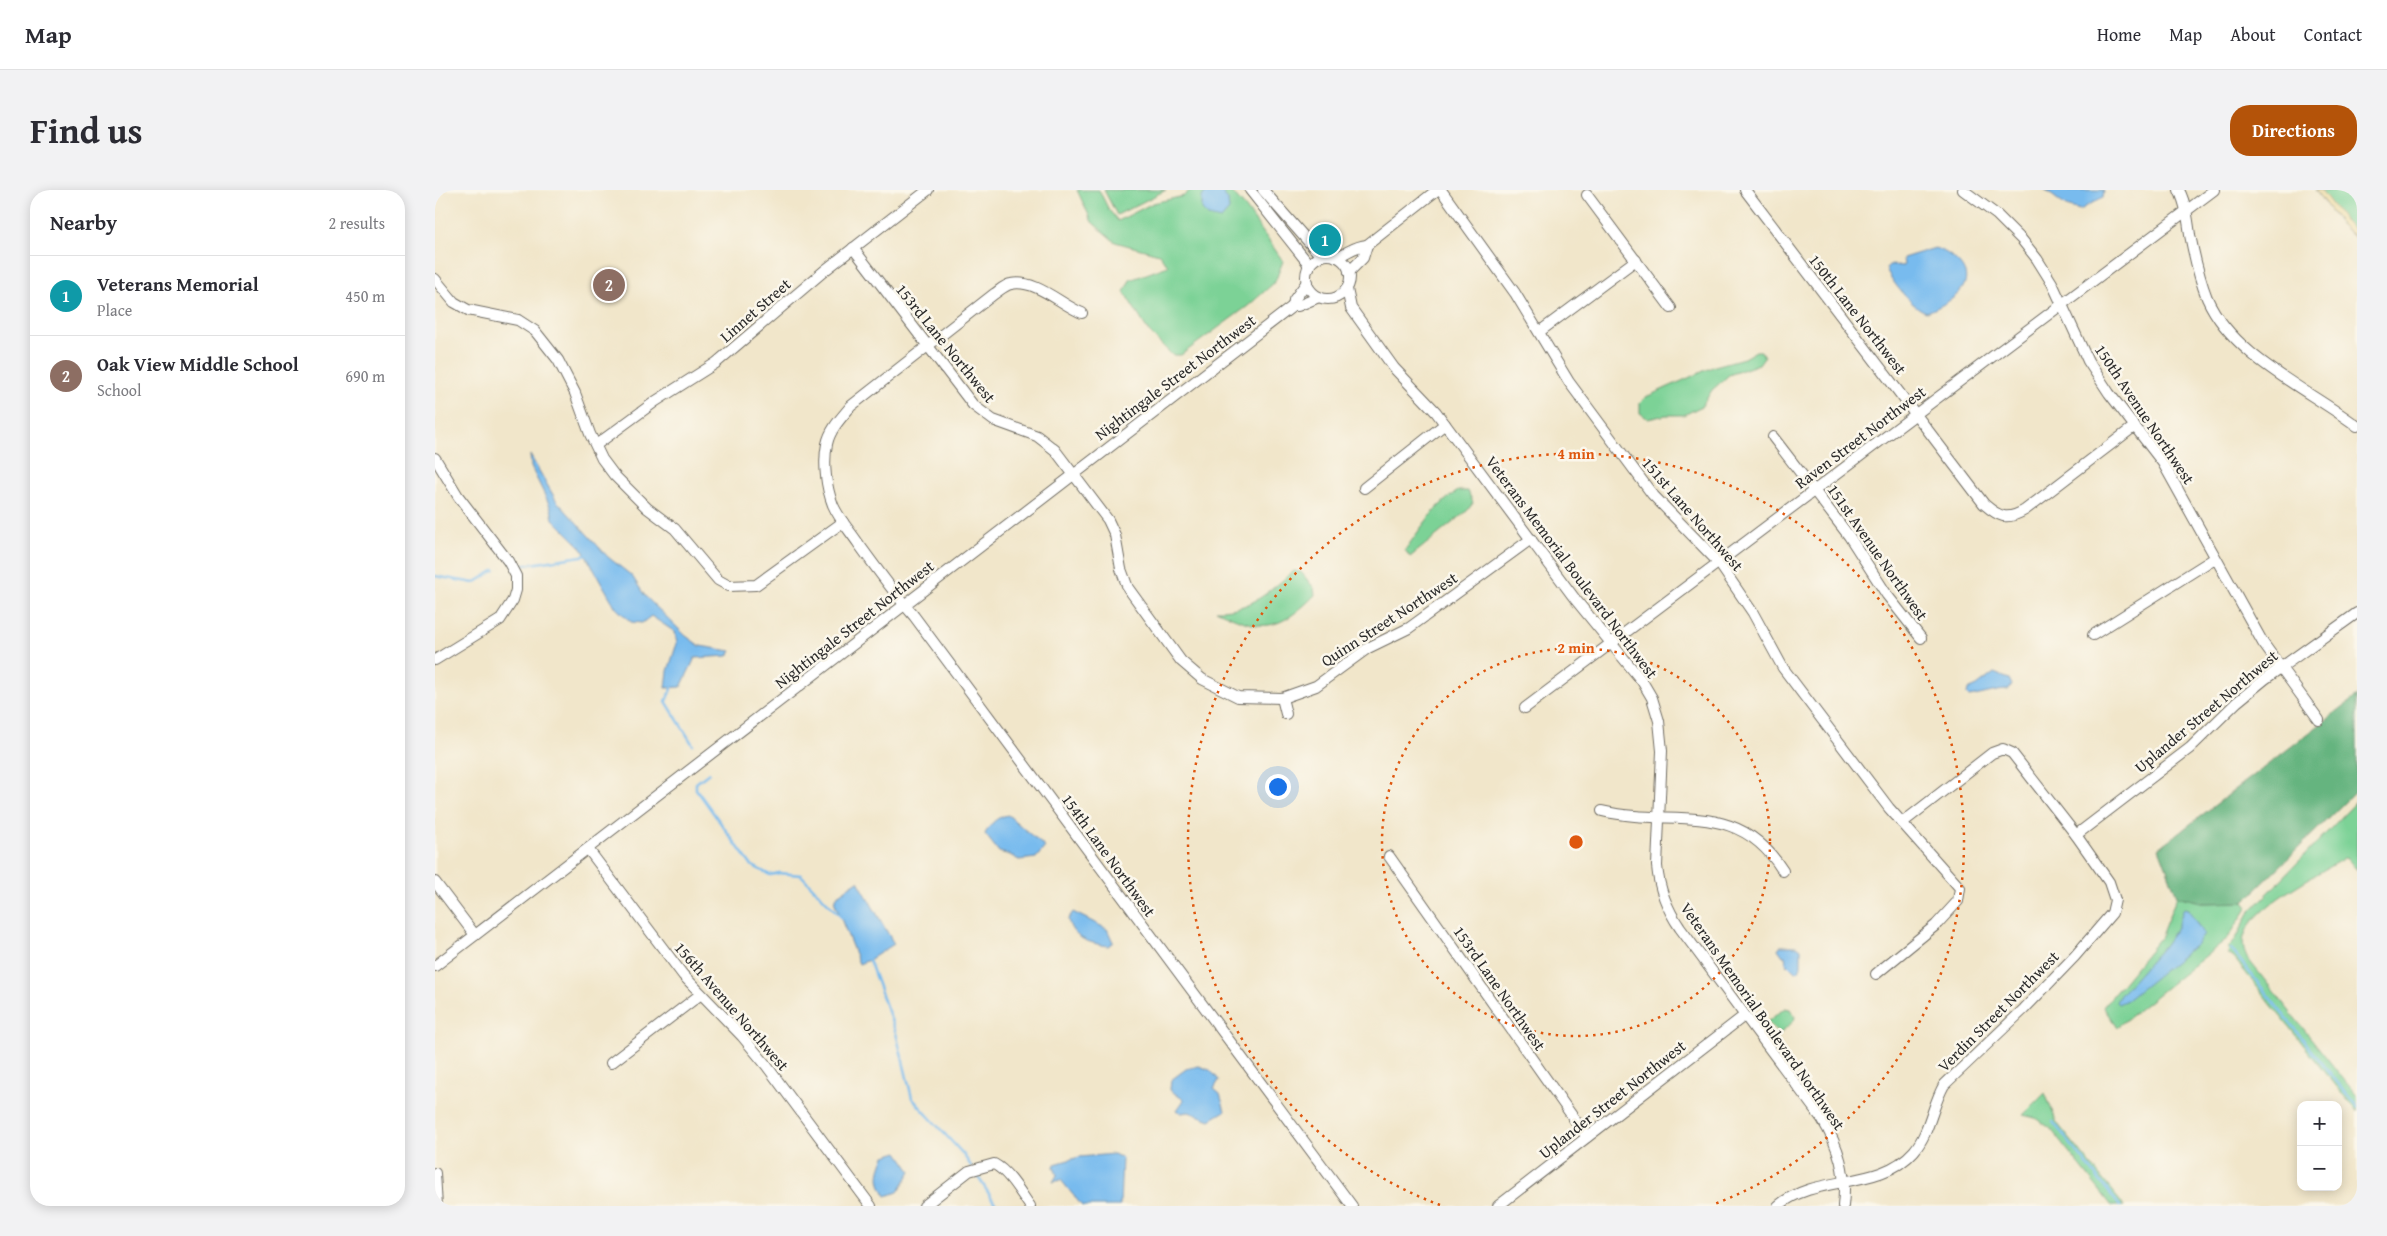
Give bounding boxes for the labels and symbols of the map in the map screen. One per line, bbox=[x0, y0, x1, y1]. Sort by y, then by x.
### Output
pin: 1 bbox=[1309, 221, 1341, 259]
street label: 150th Lane Northwest bbox=[1803, 249, 1913, 380]
pin: 2 bbox=[593, 266, 625, 304]
street label: Linnet Street bbox=[714, 272, 796, 348]
street label: 153rd Lane Northwest bbox=[890, 278, 1002, 408]
street label: Nightingale Street Northwest bbox=[1089, 308, 1261, 446]
street label: 150th Avenue Northwest bbox=[2089, 339, 2201, 489]
street label: Raven Street Northwest bbox=[1789, 380, 1931, 494]
text: 4 min bbox=[1557, 443, 1595, 464]
street label: Veterans Memorial Boulevard Northwest bbox=[1480, 451, 1664, 684]
street label: 151st Lane Northwest bbox=[1637, 452, 1750, 577]
street label: 151st Avenue Northwest bbox=[1822, 479, 1934, 625]
street label: Nightingale Street Northwest bbox=[769, 554, 939, 694]
street label: Quinn Street Northwest bbox=[1316, 566, 1462, 672]
text: 2 min bbox=[1557, 637, 1595, 658]
street label: Uplander Street Northwest bbox=[2129, 643, 2283, 778]
your location bbox=[1265, 774, 1291, 800]
street label: 154th Lane Northwest bbox=[1056, 788, 1162, 922]
centre of rings bbox=[1567, 833, 1585, 851]
street label: Veterans Memorial Boulevard Northwest bbox=[1675, 897, 1851, 1135]
street label: 153rd Lane Northwest bbox=[1448, 921, 1552, 1056]
street label: 156th Avenue Northwest bbox=[669, 936, 795, 1076]
street label: Verdin Street Northwest bbox=[1932, 944, 2065, 1077]
street label: Uplander Street Northwest bbox=[1533, 1034, 1691, 1164]

